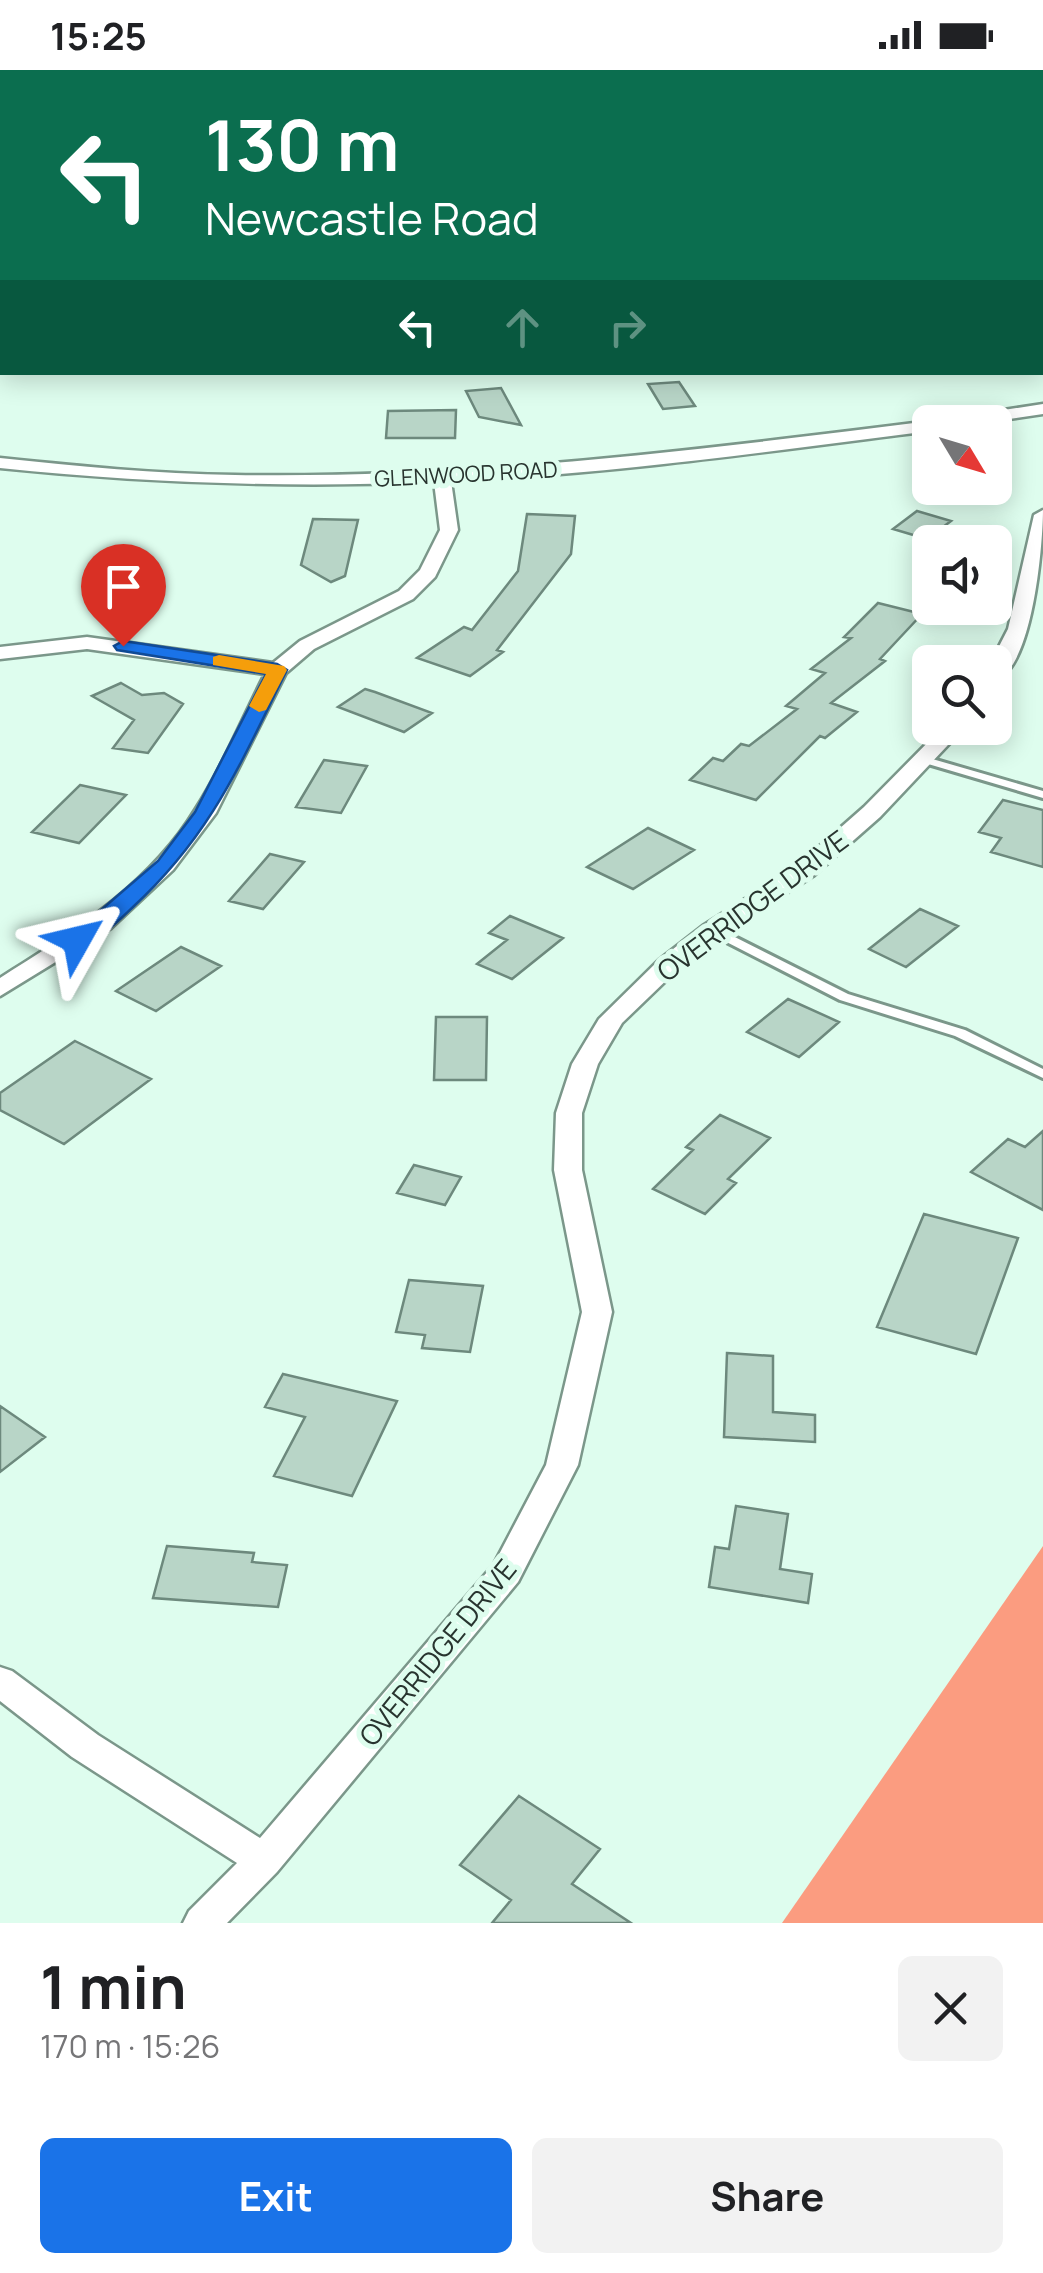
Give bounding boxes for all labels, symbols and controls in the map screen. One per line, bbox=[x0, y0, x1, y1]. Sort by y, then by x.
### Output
text: 15:25 bbox=[50, 9, 147, 61]
text: 130 m bbox=[205, 96, 399, 192]
icon: left bbox=[40, 110, 170, 240]
text: Newcastle Road bbox=[205, 187, 539, 249]
icon: left bbox=[390, 300, 445, 355]
icon: ahead bbox=[495, 300, 550, 355]
icon: right bbox=[600, 300, 655, 355]
north arrow bbox=[912, 405, 1012, 505]
map controls bbox=[912, 405, 1012, 745]
street label: GLENWOOD ROAD bbox=[374, 454, 558, 494]
button: sound bbox=[912, 525, 1012, 625]
pin bbox=[81, 544, 166, 647]
icon: arrive bbox=[96, 559, 151, 614]
button: search bbox=[912, 645, 1012, 745]
street label: OVERRIDGE DRIVE bbox=[649, 821, 855, 989]
position arrow bbox=[25.0, 888, 129.0, 992]
street label: OVERRIDGE DRIVE bbox=[350, 1551, 524, 1753]
text: 1 min bbox=[40, 1945, 187, 2027]
button: close bbox=[898, 1956, 1003, 2061]
text: 170 m · 15:26 bbox=[40, 2024, 220, 2068]
button: Exit bbox=[40, 2138, 512, 2253]
button: Share bbox=[532, 2138, 1003, 2253]

